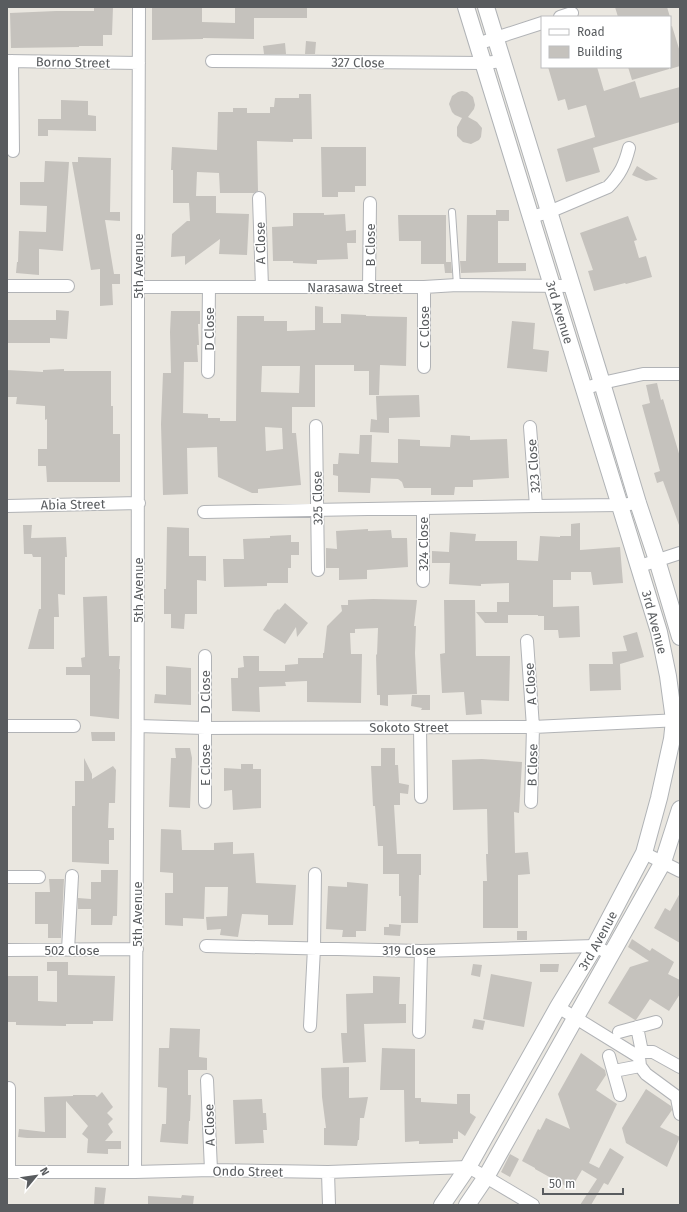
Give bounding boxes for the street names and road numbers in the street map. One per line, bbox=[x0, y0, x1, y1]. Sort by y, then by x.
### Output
street label: Borno Street bbox=[36, 54, 111, 71]
street label: 327 Close bbox=[331, 55, 385, 70]
street label: A Close bbox=[253, 222, 268, 264]
street label: B Close bbox=[363, 224, 378, 267]
street label: 5th Avenue bbox=[131, 233, 146, 299]
street label: 3rd Avenue bbox=[543, 279, 576, 346]
street label: Narasawa Street bbox=[307, 280, 403, 295]
street label: C Close bbox=[417, 306, 432, 348]
street label: D Close bbox=[202, 307, 217, 351]
street label: 323 Close bbox=[524, 438, 543, 494]
street label: 325 Close bbox=[310, 471, 325, 525]
street label: Abia Street bbox=[41, 496, 106, 513]
street label: 324 Close bbox=[416, 517, 431, 571]
street label: 5th Avenue bbox=[131, 557, 146, 623]
street label: 3rd Avenue bbox=[639, 589, 670, 656]
street label: A Close bbox=[522, 662, 539, 706]
street label: D Close bbox=[198, 670, 213, 714]
street label: Sokoto Street bbox=[369, 720, 449, 735]
street label: B Close bbox=[525, 743, 540, 787]
street label: E Close bbox=[198, 744, 213, 786]
street label: 5th Avenue bbox=[130, 881, 145, 947]
street label: 3rd Avenue bbox=[575, 908, 620, 973]
street label: 502 Close bbox=[44, 943, 100, 958]
street label: 319 Close bbox=[382, 943, 436, 958]
street label: A Close bbox=[201, 1103, 218, 1147]
street label: Ondo Street bbox=[213, 1163, 284, 1180]

